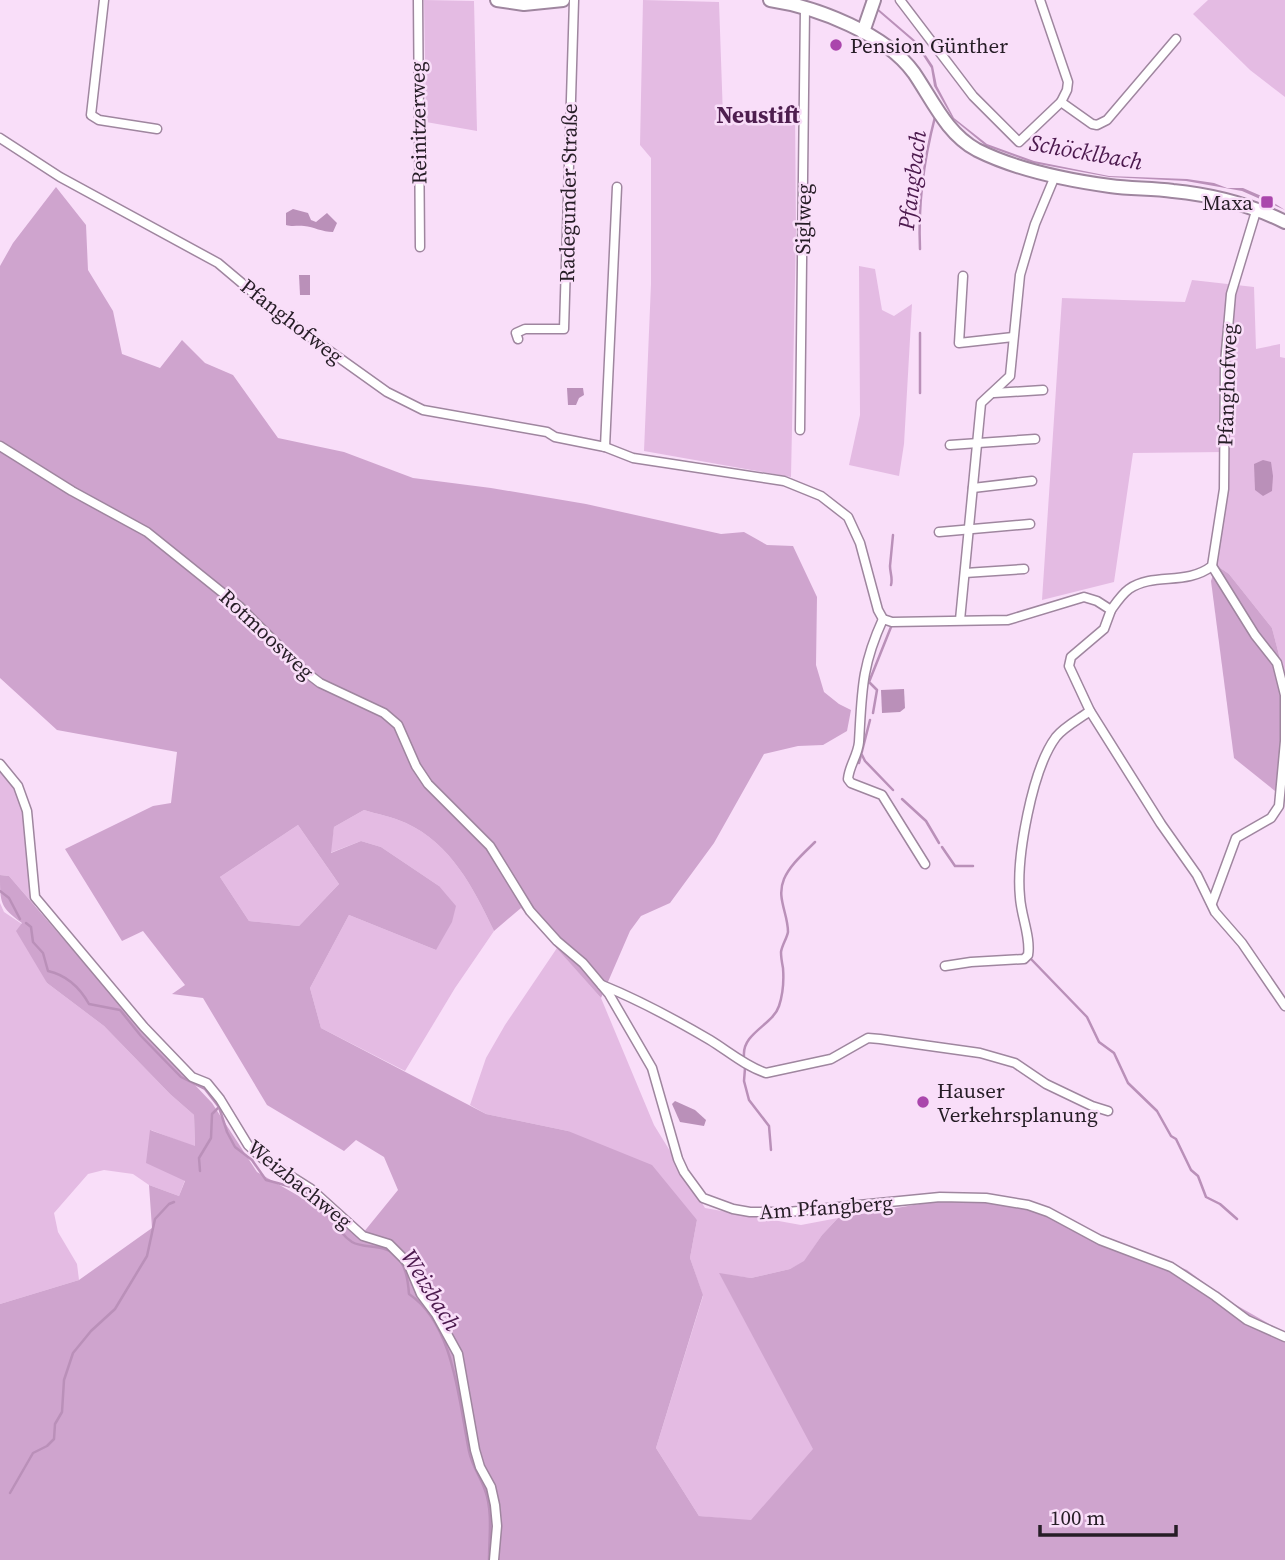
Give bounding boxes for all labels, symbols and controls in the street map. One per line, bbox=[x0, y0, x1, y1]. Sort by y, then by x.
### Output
place label: Pension Günther bbox=[850, 31, 1008, 60]
marker: Pension Günther bbox=[828, 37, 844, 53]
street label: Reinitzerweg bbox=[402, 61, 434, 185]
district label: Neustift bbox=[716, 99, 800, 131]
street label: Radegunder Straße bbox=[552, 103, 584, 283]
water label: Schöcklbach bbox=[1027, 126, 1146, 178]
water label: Pfangbach bbox=[890, 128, 934, 233]
street label: Siglweg bbox=[788, 183, 818, 255]
place label: Maxa bbox=[1202, 188, 1253, 217]
marker: Maxa bbox=[1259, 194, 1275, 210]
street label: Pfanghofweg bbox=[235, 272, 349, 370]
street label: Pfanghofweg bbox=[1210, 323, 1244, 447]
street label: Rotmoosweg bbox=[213, 583, 321, 686]
place label: Hauser Verkehrsplanung bbox=[937, 1076, 1098, 1129]
marker: Hauser Verkehrsplanung bbox=[915, 1094, 931, 1110]
street label: Weizbachweg bbox=[241, 1133, 359, 1235]
street label: Am Pfangberg bbox=[758, 1188, 894, 1226]
water label: Weizbach bbox=[393, 1243, 469, 1337]
scale bar bbox=[1040, 1494, 1176, 1538]
text: 100 m bbox=[1050, 1503, 1105, 1532]

